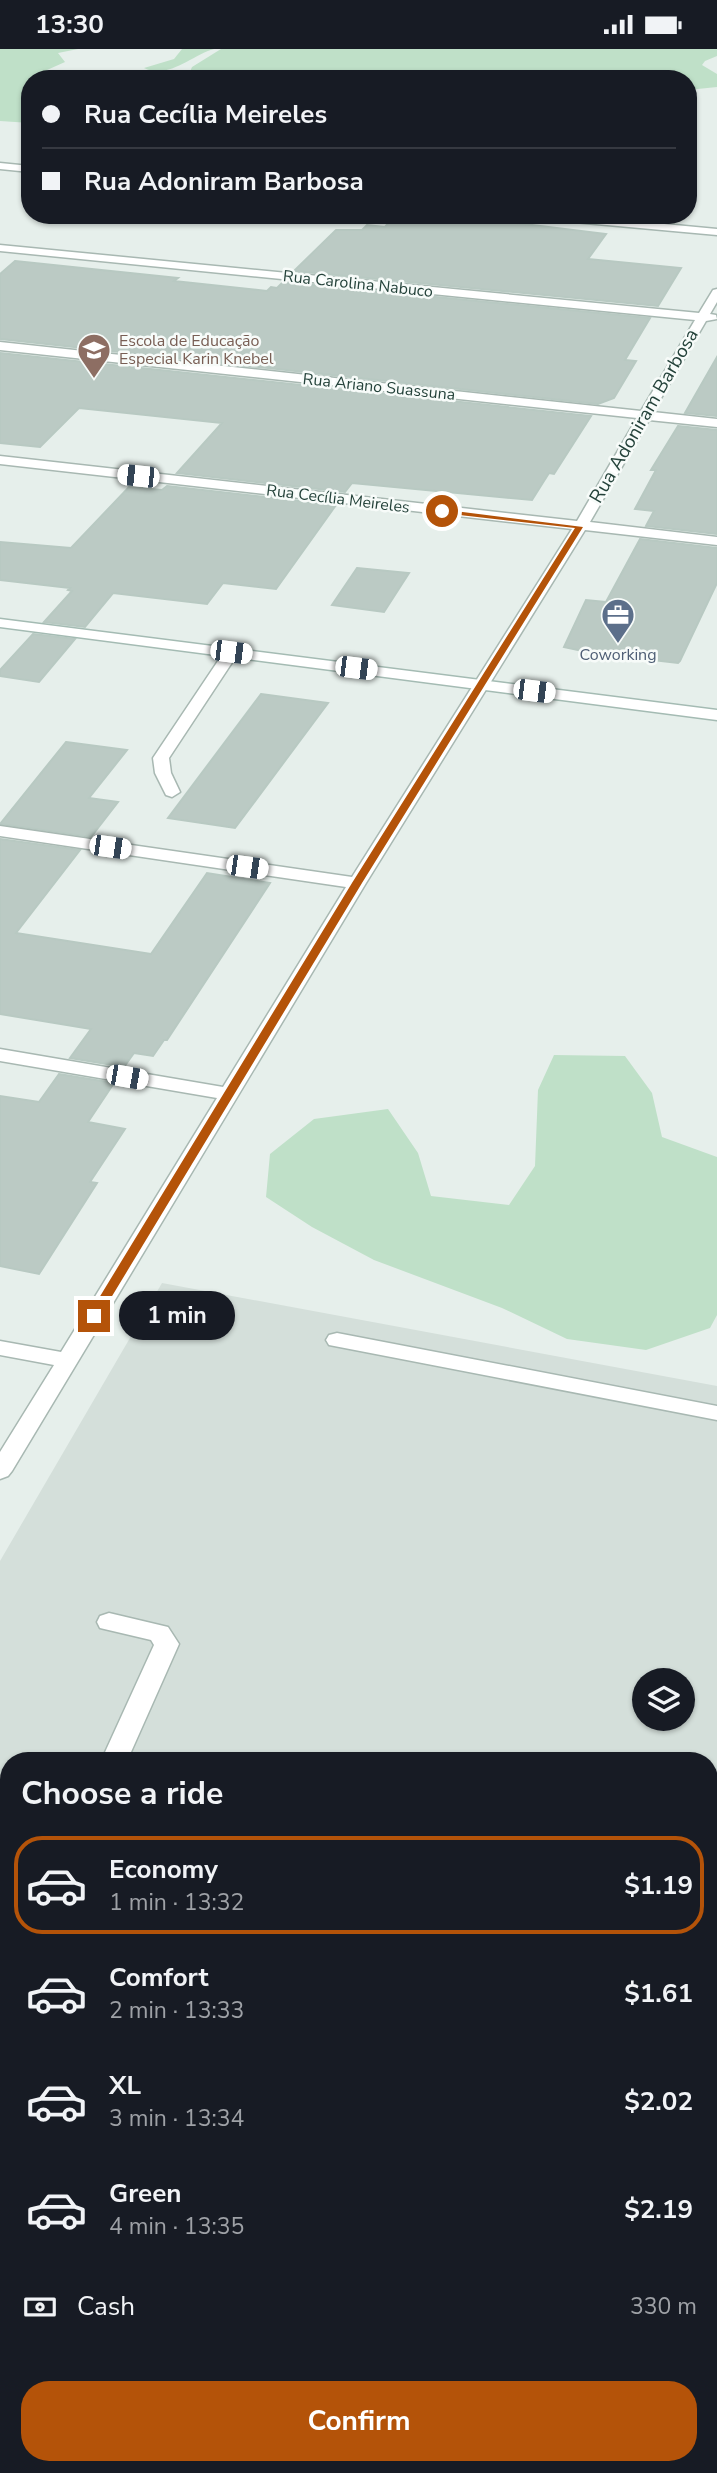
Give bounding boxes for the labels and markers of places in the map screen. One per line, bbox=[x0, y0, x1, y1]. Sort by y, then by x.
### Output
place label: Escola de Educação Especial Karin Knebel bbox=[119, 330, 274, 370]
school or university icon: Escola de Educação Especial Karin Knebel bbox=[75, 331, 113, 380]
office icon: Coworking bbox=[599, 596, 637, 645]
place label: Coworking bbox=[579, 644, 657, 666]

